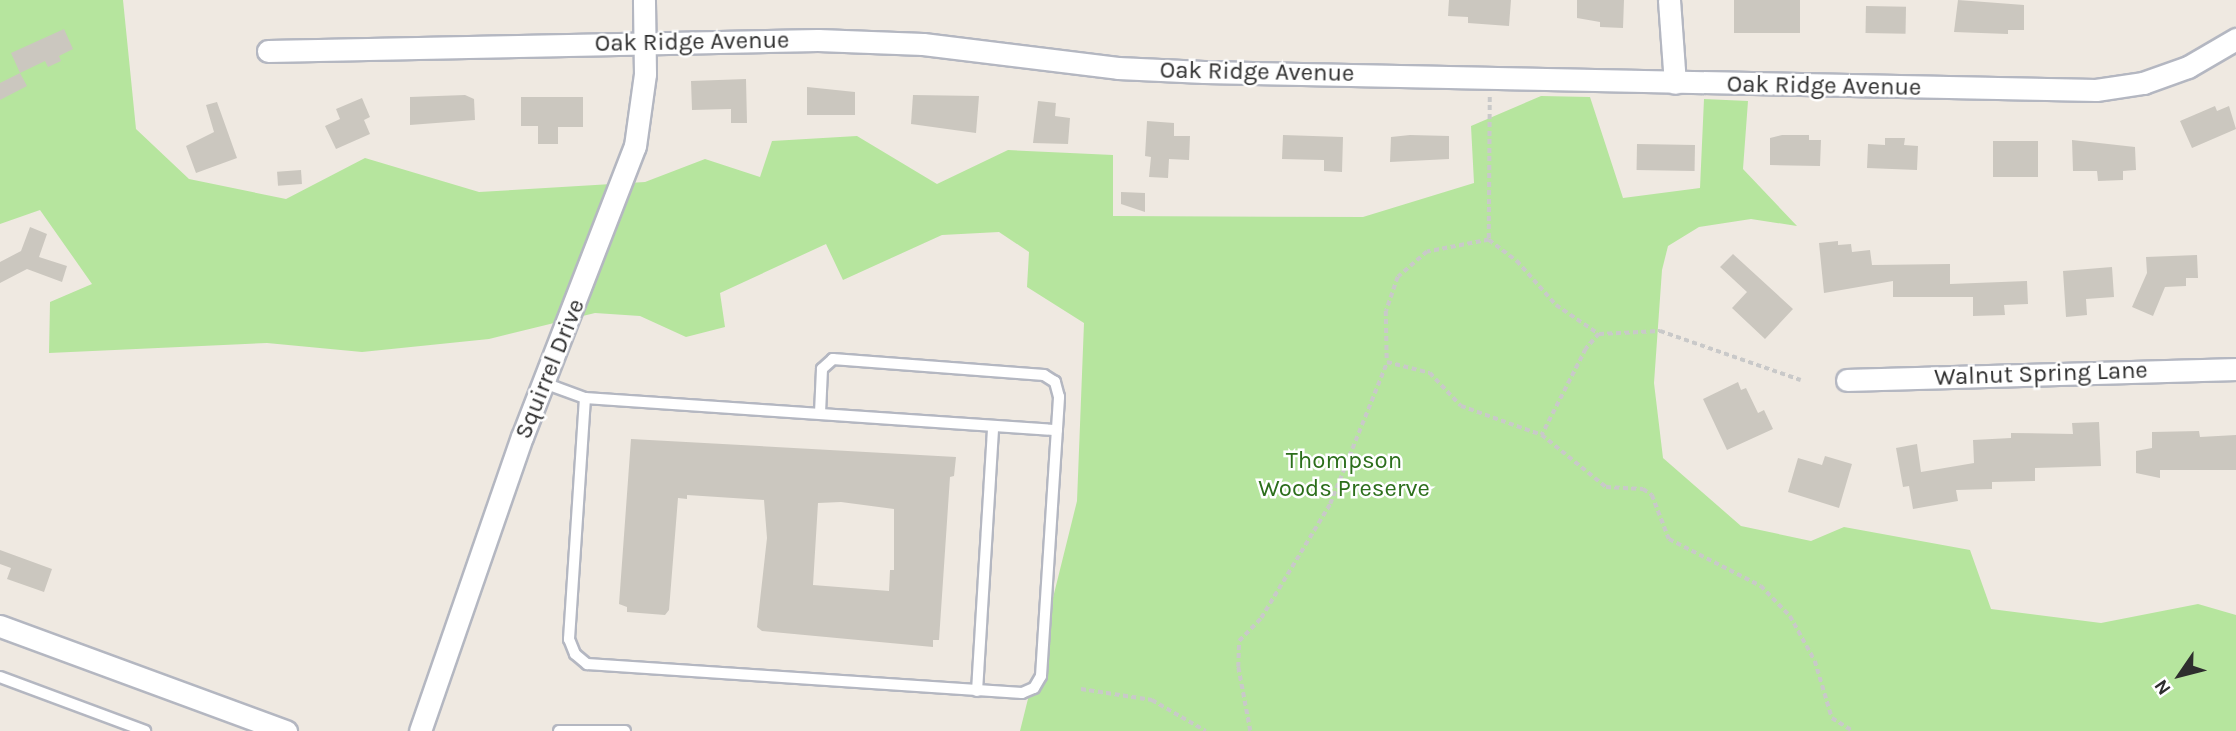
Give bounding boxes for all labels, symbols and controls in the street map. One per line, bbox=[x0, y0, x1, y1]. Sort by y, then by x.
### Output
street label: Oak Ridge Avenue bbox=[594, 26, 790, 58]
street label: Oak Ridge Avenue bbox=[1159, 56, 1355, 88]
street label: Oak Ridge Avenue bbox=[1726, 70, 1922, 102]
street label: Squirrel Drive bbox=[509, 295, 591, 443]
street label: Walnut Spring Lane bbox=[1934, 356, 2148, 392]
park label: Thompson Woods Preserve bbox=[1258, 447, 1430, 503]
north arrow bbox=[2145, 640, 2215, 710]
text: N bbox=[2150, 675, 2176, 699]

